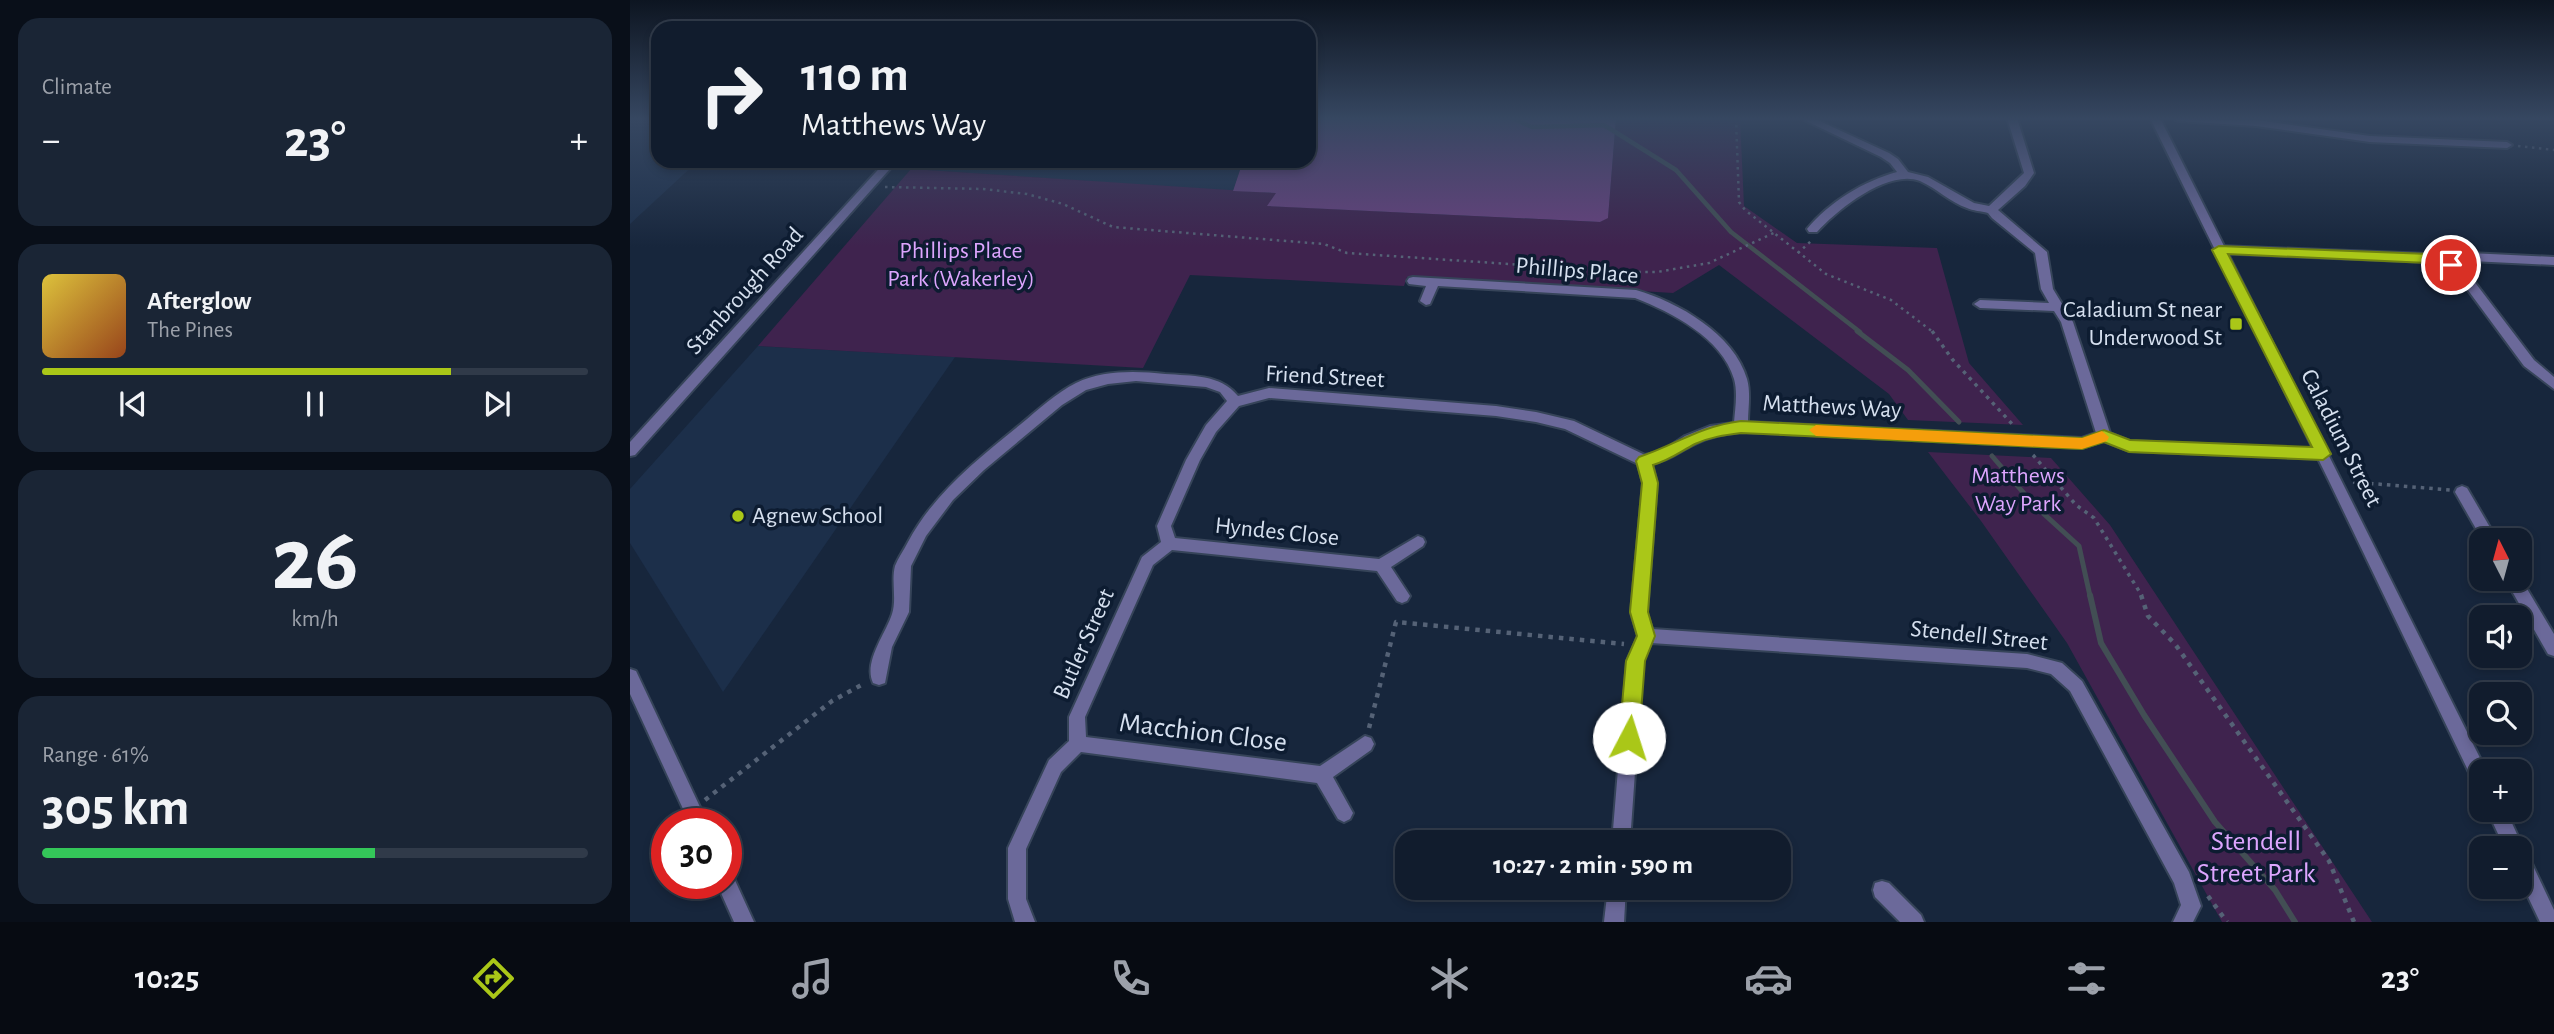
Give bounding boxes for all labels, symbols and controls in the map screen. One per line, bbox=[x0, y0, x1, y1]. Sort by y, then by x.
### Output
icon: right bbox=[686, 49, 777, 140]
text: 110 m bbox=[801, 51, 909, 100]
text: Climate bbox=[42, 76, 112, 99]
text: Matthews Way bbox=[801, 109, 986, 141]
text: 23° bbox=[284, 114, 346, 166]
text: − bbox=[42, 122, 60, 160]
text: + bbox=[570, 122, 588, 160]
street label: Stanbrough Road bbox=[682, 223, 808, 359]
pin bbox=[2421, 235, 2481, 295]
park label: Phillips Place Park (Wakerley) bbox=[887, 239, 1035, 291]
icon: arrive bbox=[2432, 246, 2470, 284]
street label: Phillips Place bbox=[1515, 254, 1639, 288]
text: Afterglow bbox=[147, 288, 251, 314]
place label: Caladium St near Underwood St bbox=[2063, 298, 2222, 350]
marker: Caladium St near Underwood St bbox=[2228, 316, 2244, 332]
text: The Pines bbox=[147, 319, 233, 342]
street label: Friend Street bbox=[1265, 362, 1386, 392]
street label: Caladium Street bbox=[2296, 366, 2386, 511]
icon: previous bbox=[114, 385, 152, 423]
icon: pause bbox=[296, 385, 334, 423]
icon: next bbox=[478, 385, 516, 423]
street label: Matthews Way bbox=[1762, 391, 1902, 423]
park label: Matthews Way Park bbox=[1971, 464, 2065, 516]
place label: Agnew School bbox=[752, 504, 883, 528]
marker: Agnew School bbox=[730, 508, 746, 524]
street label: Hyndes Close bbox=[1214, 514, 1340, 550]
text: 26 bbox=[272, 515, 358, 606]
north arrow bbox=[2469, 528, 2532, 592]
map controls bbox=[2469, 528, 2532, 899]
street label: Butler Street bbox=[1049, 585, 1119, 703]
button: sound bbox=[2469, 605, 2532, 668]
text: km/h bbox=[291, 608, 339, 631]
street label: Stendell Street bbox=[1909, 617, 2049, 655]
button: search bbox=[2469, 682, 2532, 745]
position arrow bbox=[1592, 701, 1666, 775]
street label: Macchion Close bbox=[1118, 709, 1288, 757]
text: Range · 61% bbox=[42, 744, 149, 767]
button: + bbox=[2469, 759, 2532, 822]
text: 305 km bbox=[42, 782, 190, 834]
speed limit sign: 30 bbox=[651, 808, 742, 899]
park label: Stendell Street Park bbox=[2197, 828, 2316, 888]
button: − bbox=[2469, 836, 2532, 899]
text: 10:27 · 2 min · 590 m bbox=[1493, 852, 1693, 878]
icon: directions bbox=[469, 954, 518, 1003]
icon: music bbox=[788, 954, 837, 1003]
icon: phone bbox=[1106, 954, 1155, 1003]
icon: climate bbox=[1425, 954, 1474, 1003]
icon: car bbox=[1744, 954, 1793, 1003]
icon: filters bbox=[2062, 954, 2111, 1003]
text: 10:25 bbox=[135, 962, 199, 994]
text: 23° bbox=[2381, 962, 2419, 994]

